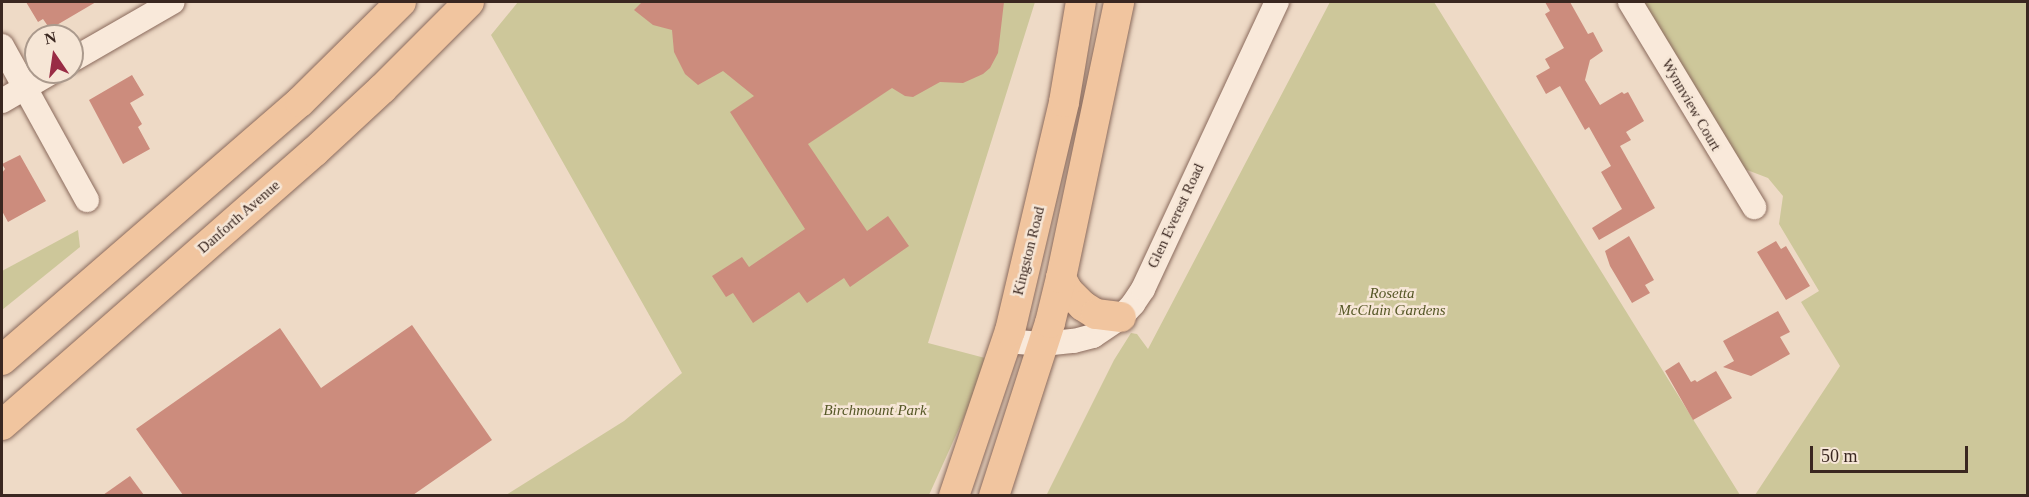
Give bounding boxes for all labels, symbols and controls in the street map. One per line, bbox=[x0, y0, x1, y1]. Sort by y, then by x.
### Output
north arrow bbox=[24, 24, 84, 84]
text: N bbox=[43, 28, 58, 48]
street label: Wynnview Court bbox=[1657, 56, 1725, 154]
street label: Glen Everest Road bbox=[1144, 161, 1208, 271]
street label: Danforth Avenue bbox=[194, 176, 284, 258]
street label: Kingston Road bbox=[1009, 205, 1049, 297]
park label: Rosetta McClain Gardens bbox=[1338, 284, 1446, 319]
park label: Birchmount Park bbox=[823, 402, 927, 420]
scale bar bbox=[1813, 434, 1970, 472]
text: 50 m bbox=[1821, 446, 1858, 466]

